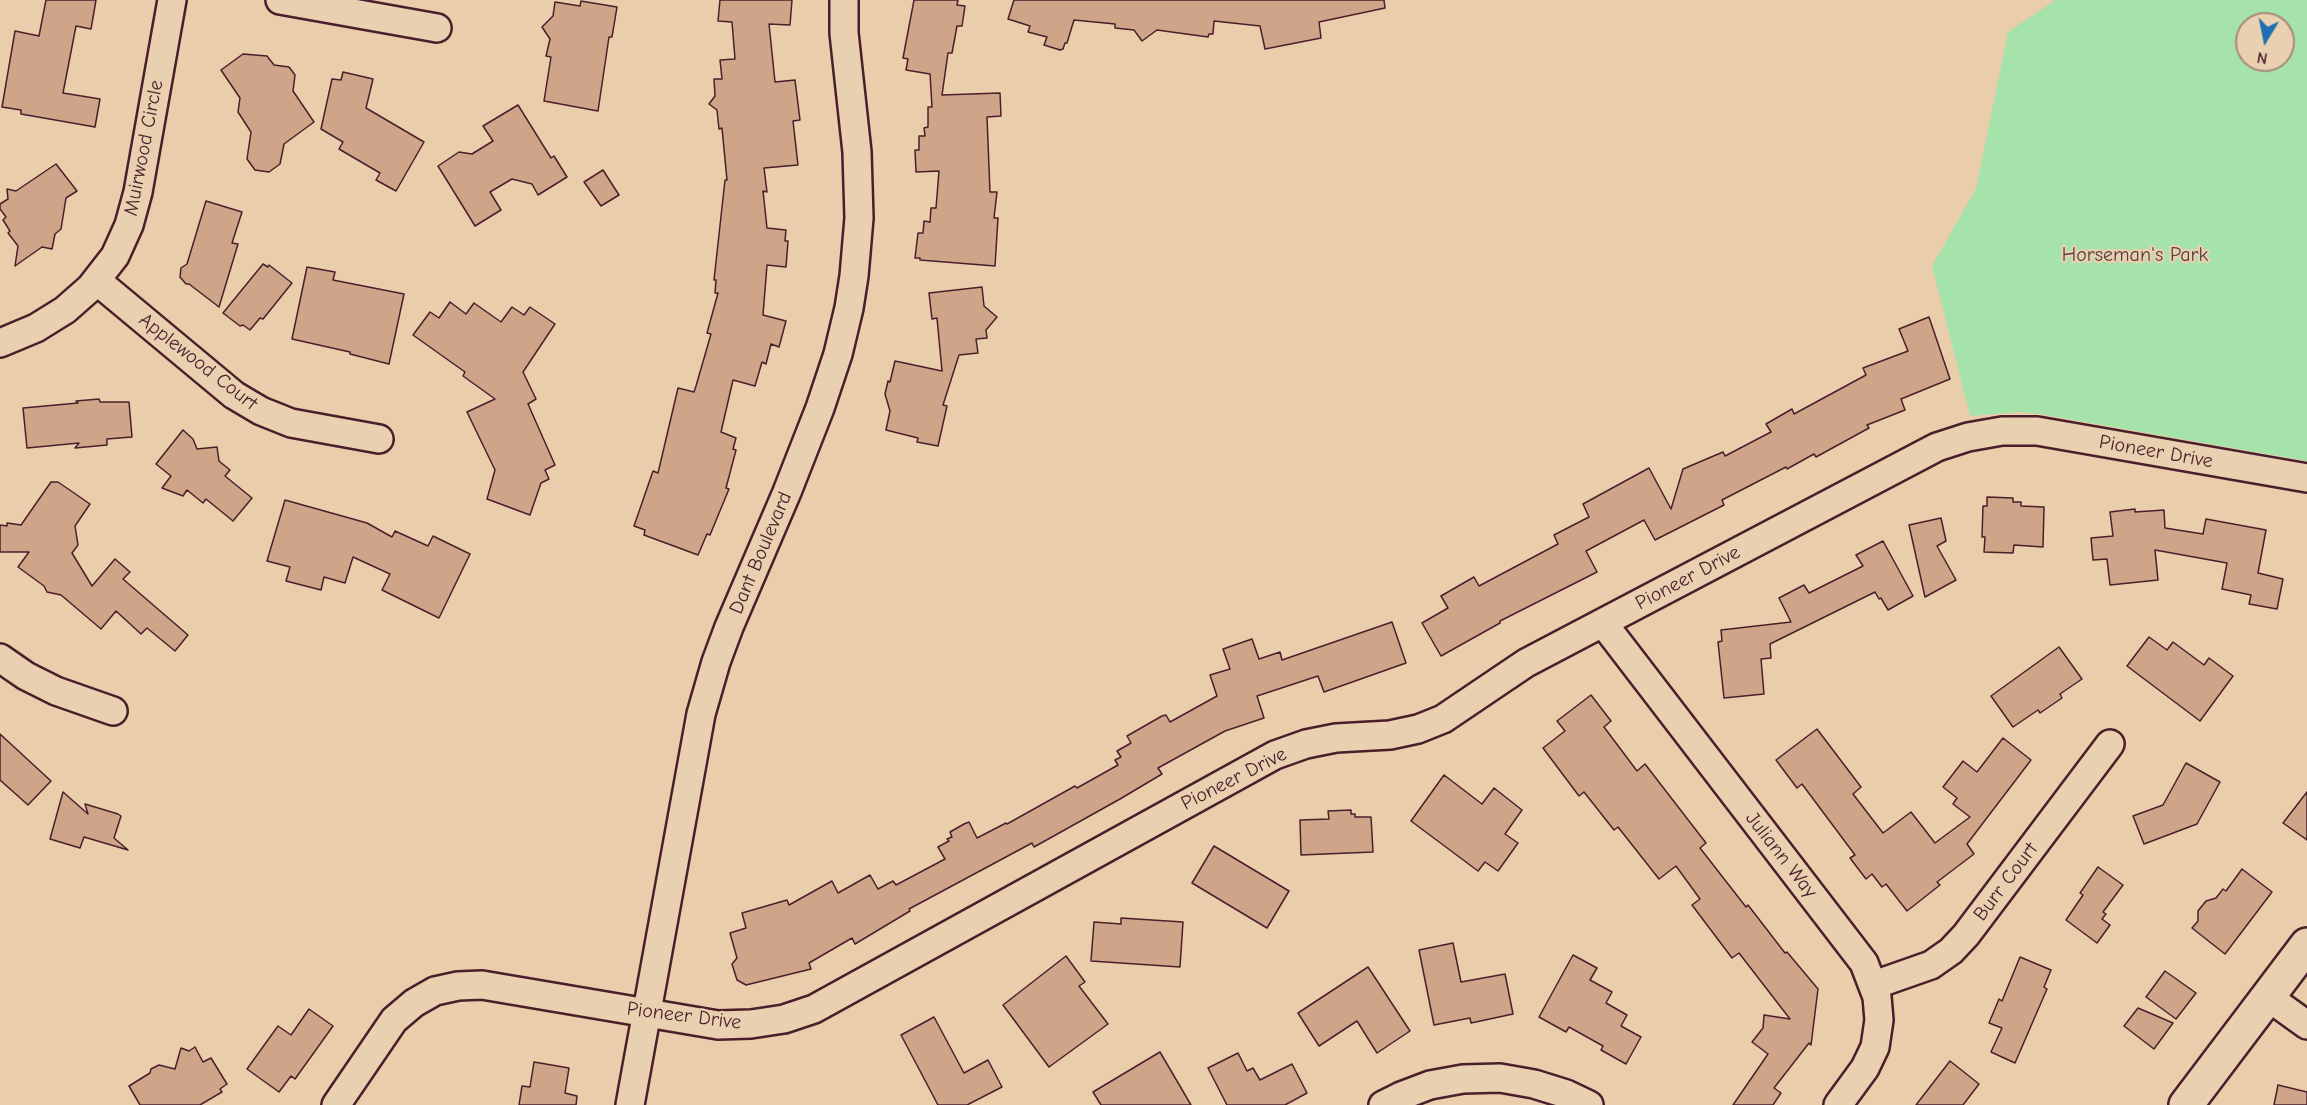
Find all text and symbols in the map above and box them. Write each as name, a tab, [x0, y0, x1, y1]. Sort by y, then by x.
north arrow	[2235, 12, 2295, 72]
text: N	[2256, 48, 2269, 68]
street label: Muirwood Circle	[119, 78, 169, 218]
park label: Horseman's Park	[2062, 243, 2208, 267]
street label: Applewood Court	[134, 308, 262, 416]
street label: Pioneer Drive	[2097, 430, 2215, 474]
street label: Dant Boulevard	[725, 488, 797, 618]
street label: Pioneer Drive	[1632, 540, 1744, 616]
street label: Pioneer Drive	[1177, 742, 1291, 816]
street label: Juliann Way	[1740, 807, 1822, 903]
street label: Burr Court	[1969, 838, 2043, 926]
street label: Pioneer Drive	[625, 997, 743, 1035]

